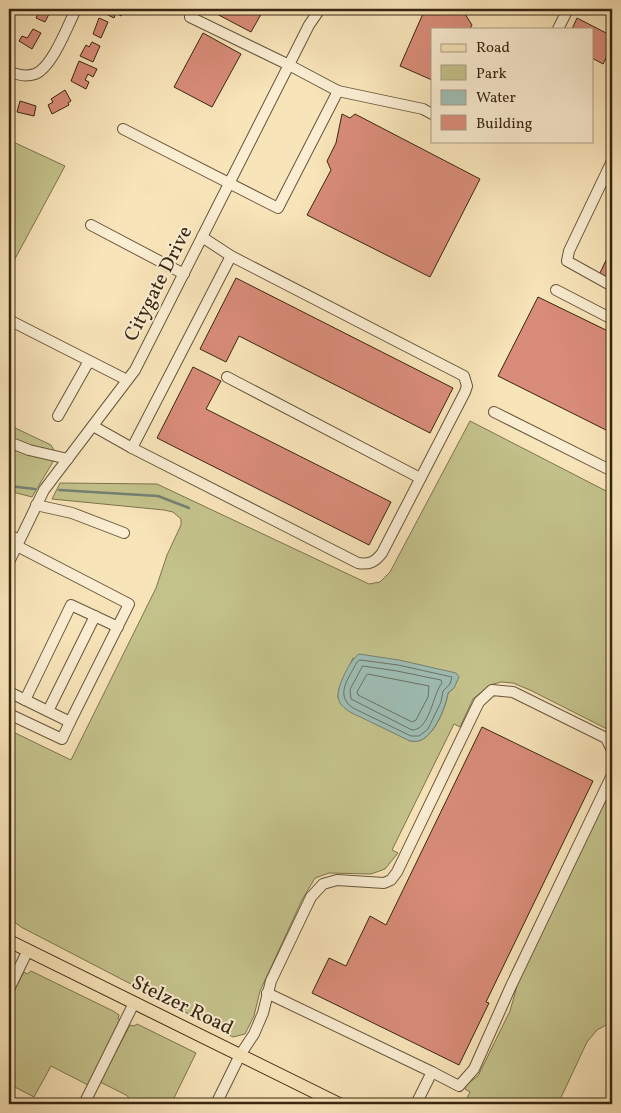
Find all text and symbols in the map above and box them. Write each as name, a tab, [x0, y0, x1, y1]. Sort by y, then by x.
legend	[431, 28, 594, 142]
text: Road	[476, 38, 510, 59]
text: Park	[476, 64, 507, 85]
text: Water	[476, 88, 516, 109]
text: Building	[476, 114, 533, 135]
street label: Citygate Drive	[118, 222, 200, 346]
street label: Stelzer Road	[126, 969, 238, 1043]

